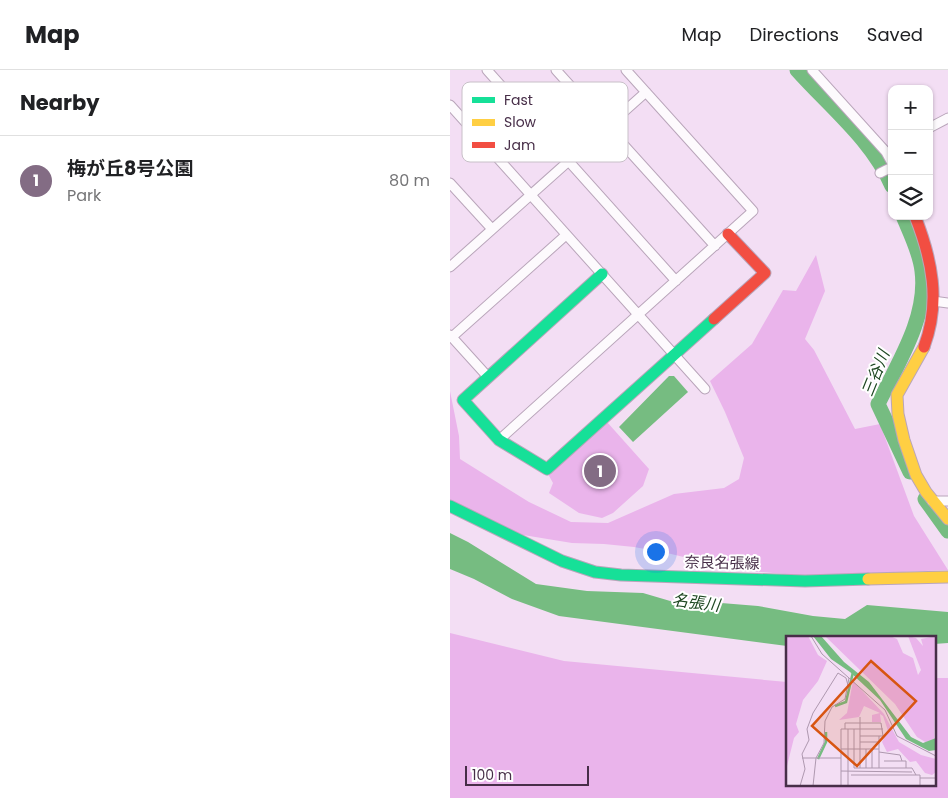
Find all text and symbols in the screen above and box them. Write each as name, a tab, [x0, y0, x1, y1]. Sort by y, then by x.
text: Map	[25, 18, 80, 51]
text: Map	[682, 22, 721, 47]
text: Directions	[749, 22, 839, 47]
text: Saved	[867, 22, 923, 47]
legend	[462, 82, 628, 162]
map controls	[888, 85, 933, 220]
button: +	[888, 85, 933, 130]
text: Nearby	[20, 88, 100, 117]
text: Fast	[504, 90, 533, 110]
text: Slow	[504, 112, 537, 132]
button: −	[888, 130, 933, 175]
text: Jam	[504, 135, 535, 155]
text: 梅が丘8号公園	[67, 155, 193, 182]
text: 1	[33, 169, 39, 192]
text: 80 m	[389, 169, 430, 192]
button: layers	[888, 175, 933, 220]
text: Park	[67, 184, 101, 207]
water label: 三谷川	[856, 345, 896, 400]
pin: 1	[584, 452, 616, 490]
your location	[643, 539, 669, 565]
street label: 奈良名張線	[684, 551, 760, 574]
water label: 名張川	[671, 588, 723, 617]
inset map	[786, 636, 936, 786]
scale bar	[465, 763, 589, 786]
text: 100 m	[472, 765, 512, 785]

